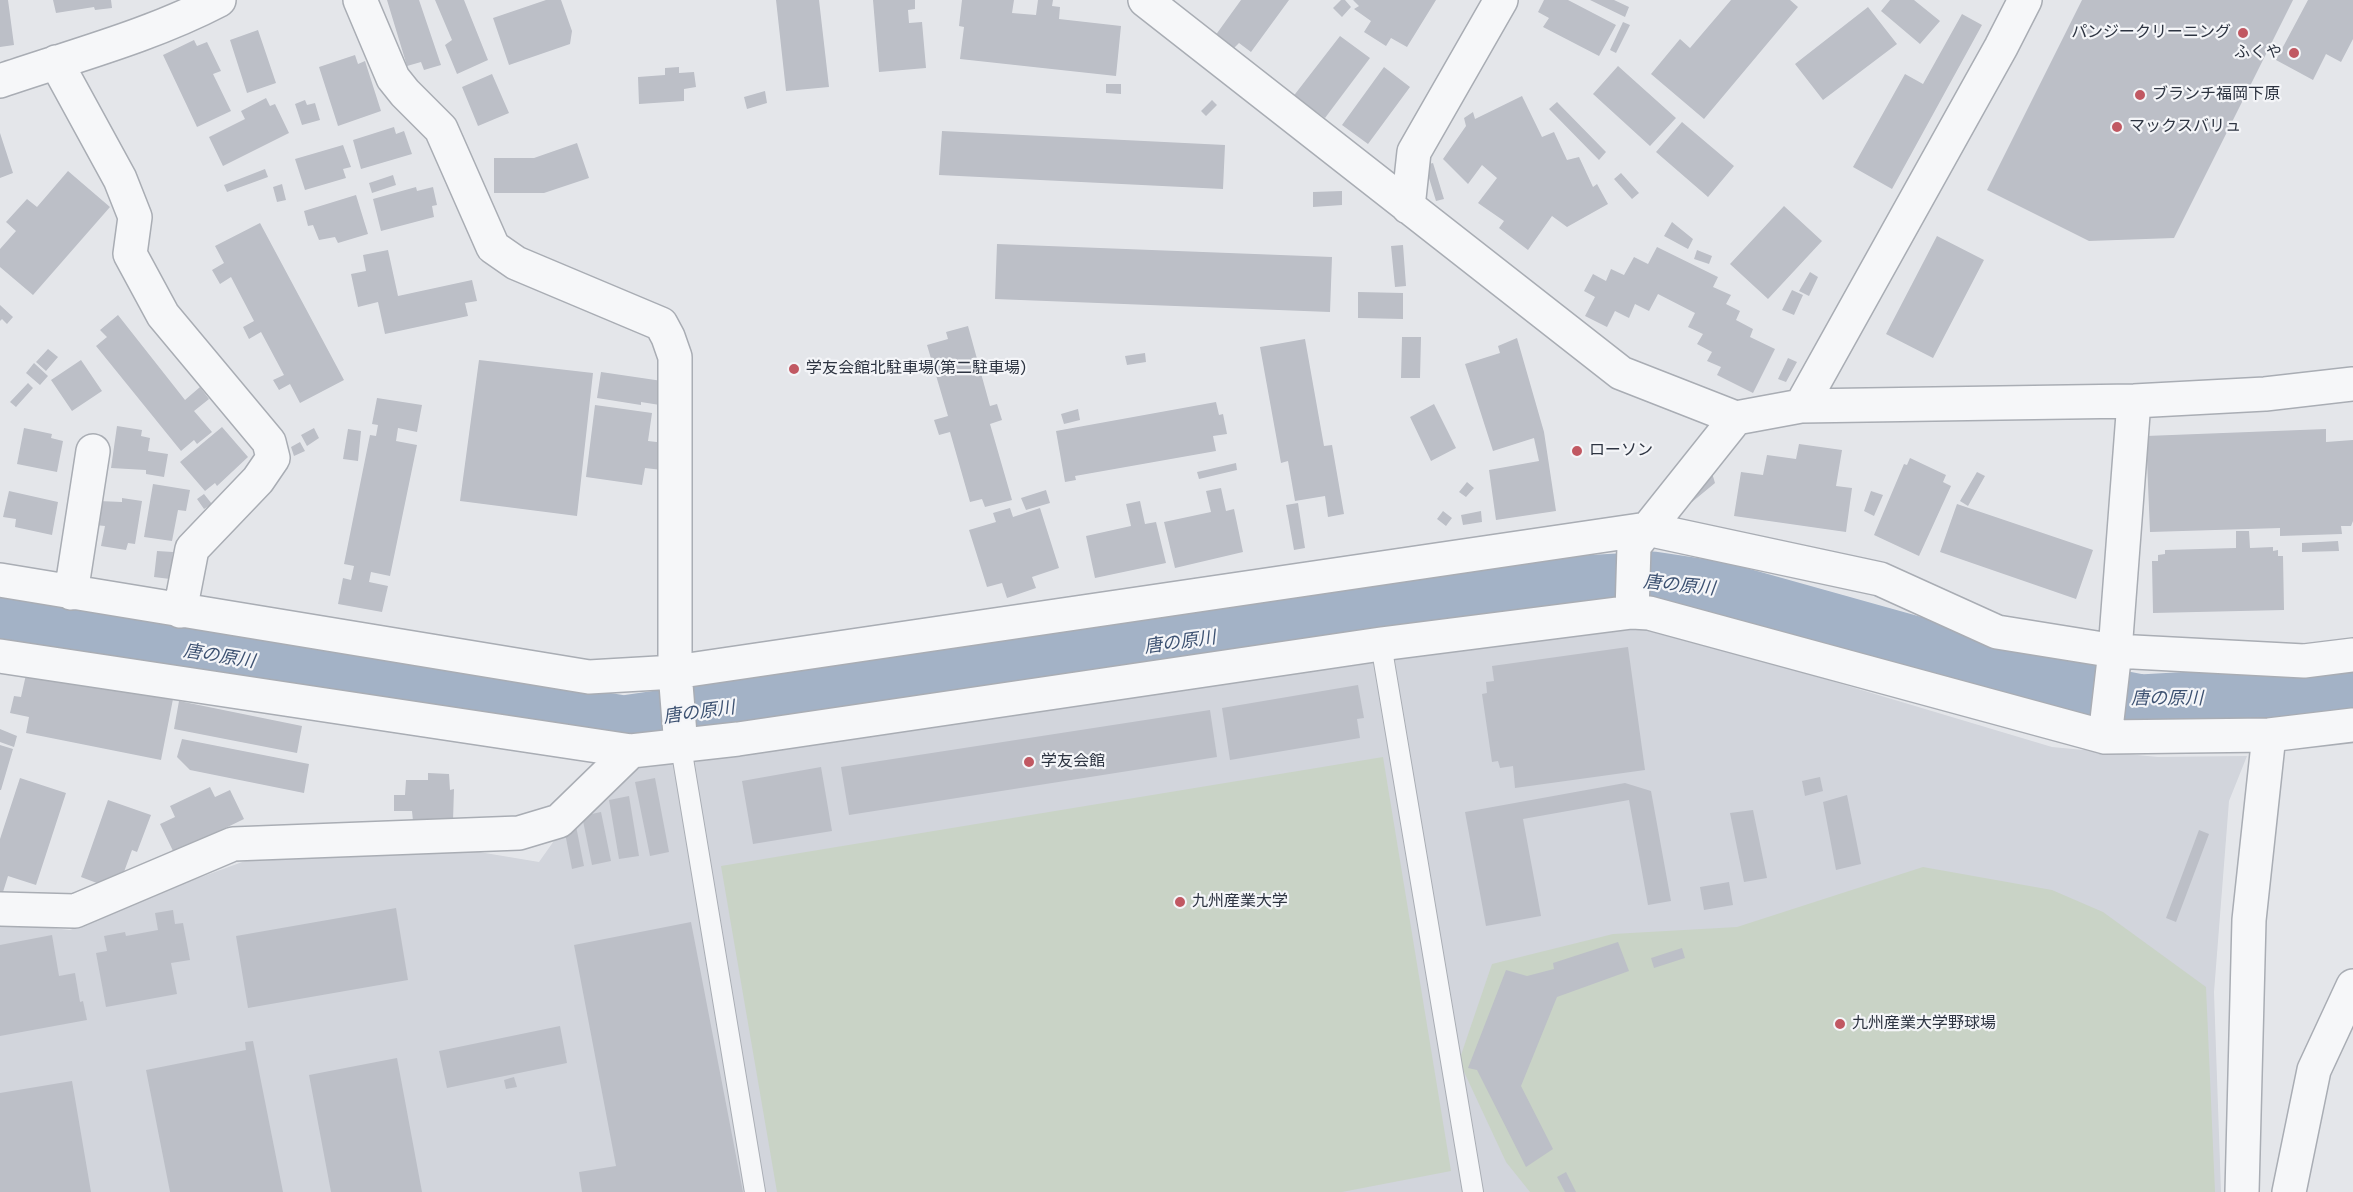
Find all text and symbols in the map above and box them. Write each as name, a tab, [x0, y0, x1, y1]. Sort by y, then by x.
place label: パンジークリーニング	[2071, 23, 2231, 43]
marker: パンジークリーニング	[2236, 26, 2250, 40]
place label: ふくや	[2234, 43, 2282, 63]
marker: ふくや	[2287, 46, 2301, 60]
place label: ブランチ福岡下原	[2152, 85, 2280, 105]
marker: ブランチ福岡下原	[2133, 88, 2147, 102]
place label: マックスバリュ	[2129, 117, 2241, 137]
marker: マックスバリュ	[2110, 120, 2124, 134]
place label: 学友会館北駐車場(第二駐車場)	[806, 359, 1026, 379]
marker: 学友会館北駐車場(第二駐車場)	[787, 362, 801, 376]
place label: ローソン	[1589, 441, 1653, 461]
marker: ローソン	[1570, 444, 1584, 458]
water label: 唐の原川	[1642, 571, 1716, 601]
water label: 唐の原川	[1143, 627, 1217, 659]
water label: 唐の原川	[182, 641, 256, 673]
water label: 唐の原川	[2131, 688, 2203, 710]
water label: 唐の原川	[662, 697, 736, 729]
place label: 学友会館	[1041, 752, 1105, 772]
marker: 学友会館	[1022, 755, 1036, 769]
place label: 九州産業大学	[1192, 892, 1288, 912]
marker: 九州産業大学	[1173, 895, 1187, 909]
place label: 九州産業大学野球場	[1852, 1014, 1996, 1034]
marker: 九州産業大学野球場	[1833, 1017, 1847, 1031]

